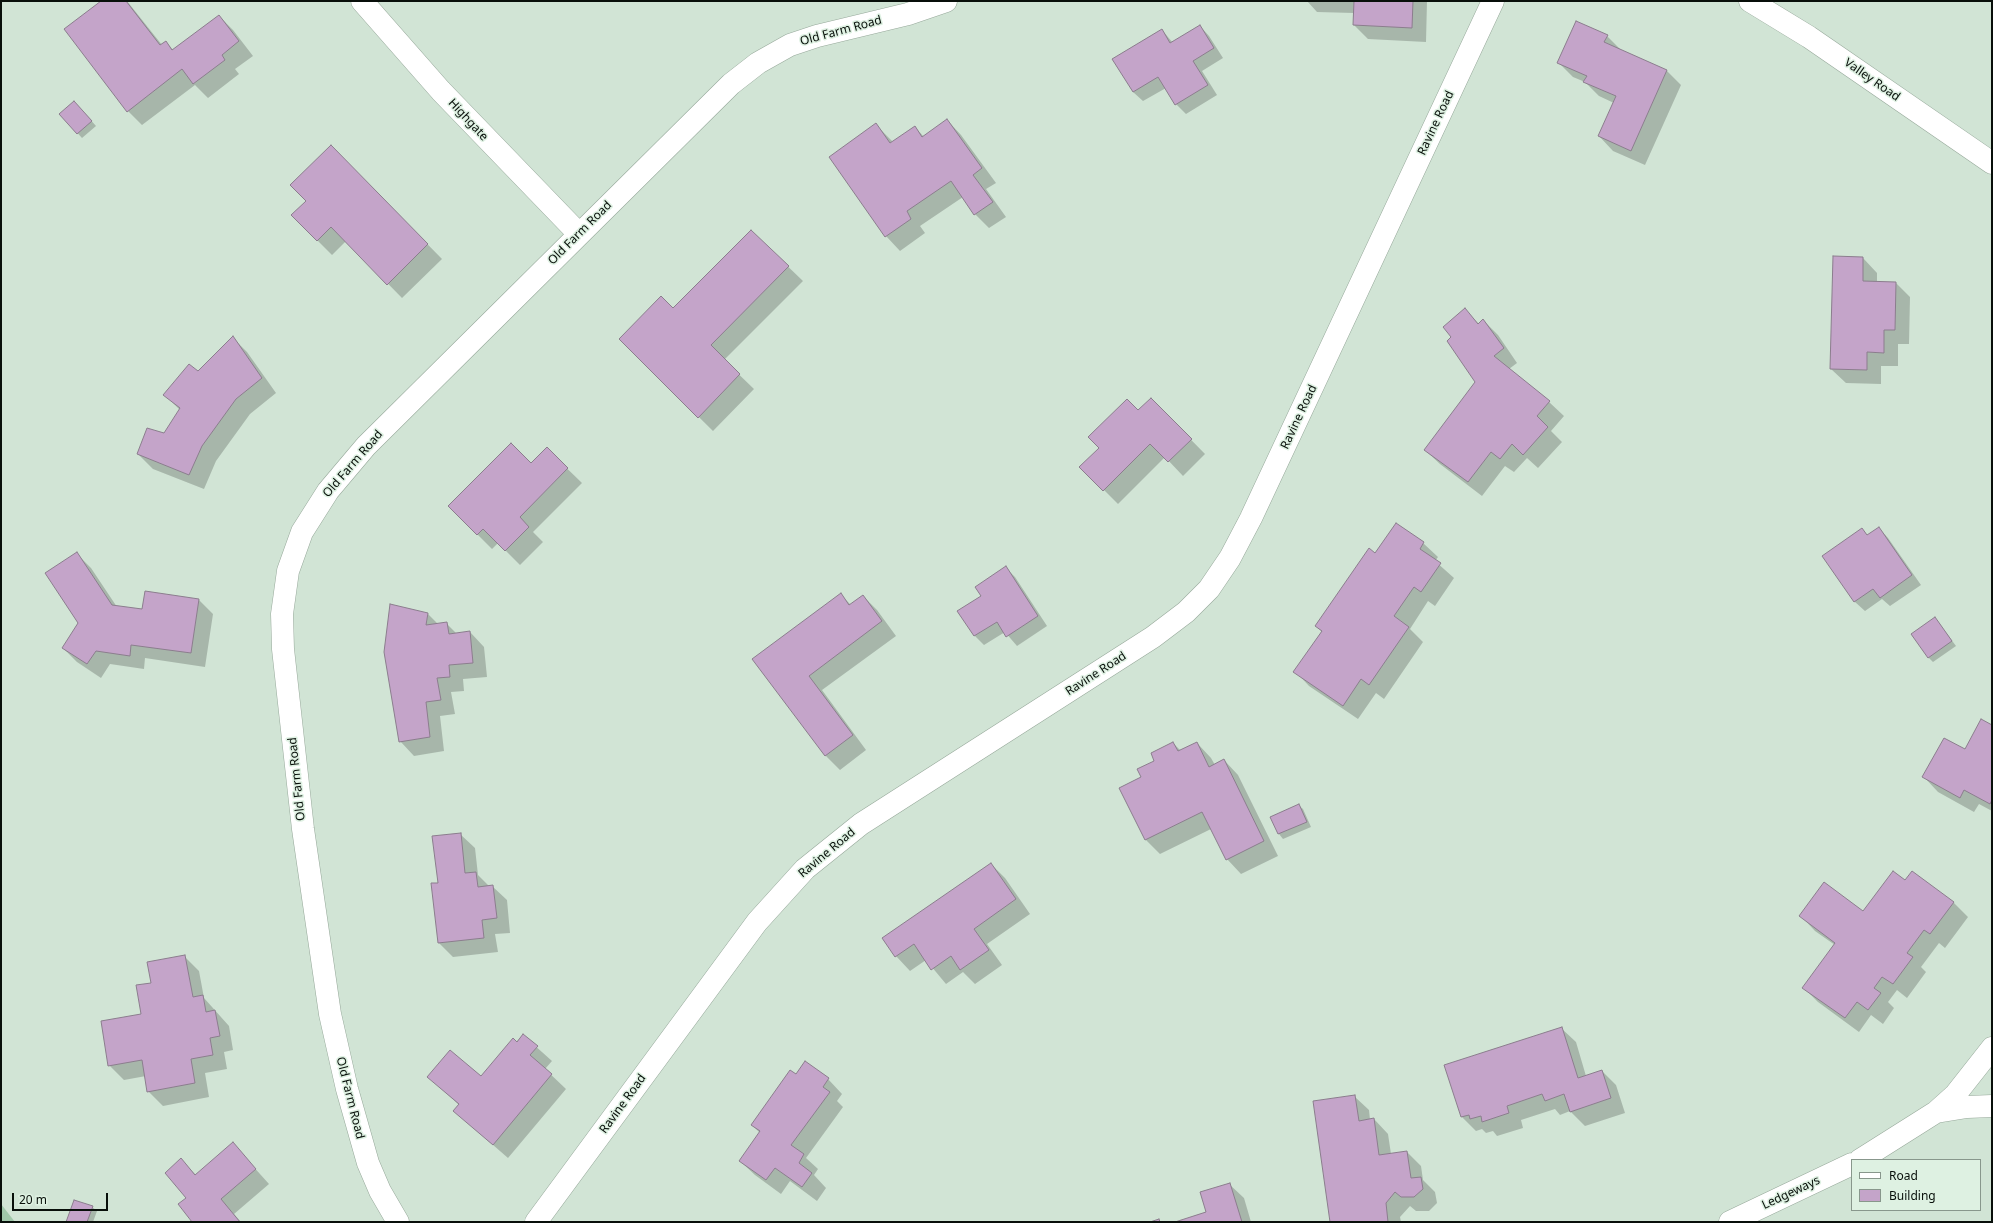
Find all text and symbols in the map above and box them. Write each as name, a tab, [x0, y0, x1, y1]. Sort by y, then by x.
street label: Old Farm Road	[799, 13, 883, 49]
street label: Valley Road	[1841, 56, 1903, 104]
street label: Ravine Road	[1415, 88, 1457, 158]
street label: Highgate	[445, 96, 491, 144]
street label: Old Farm Road	[545, 198, 615, 268]
street label: Ravine Road	[1278, 382, 1320, 452]
street label: Old Farm Road	[320, 428, 386, 500]
street label: Ravine Road	[1063, 649, 1129, 699]
street label: Old Farm Road	[285, 736, 309, 822]
street label: Ravine Road	[796, 825, 858, 881]
street label: Old Farm Road	[333, 1055, 367, 1141]
street label: Ravine Road	[597, 1072, 649, 1136]
legend	[1851, 1159, 1981, 1211]
text: Road	[1889, 1167, 1918, 1184]
street label: Ledgeways	[1760, 1173, 1822, 1213]
scale bar	[14, 1185, 110, 1211]
text: Building	[1889, 1187, 1936, 1204]
text: 20 m	[19, 1191, 47, 1208]

